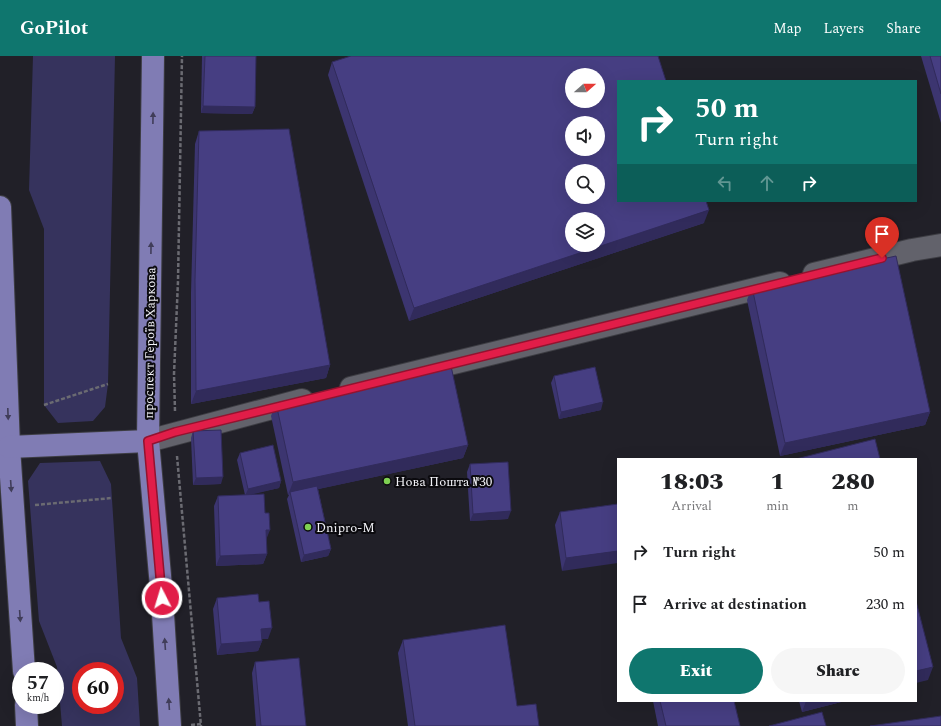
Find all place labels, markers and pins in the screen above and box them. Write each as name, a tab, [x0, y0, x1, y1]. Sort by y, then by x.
pin	[865, 217, 899, 258]
place label: Нова Пошта №30	[395, 472, 493, 492]
marker: Нова Пошта №30	[382, 476, 392, 486]
place label: Dnipro-M	[316, 518, 375, 538]
marker: Dnipro-M	[303, 522, 313, 532]

